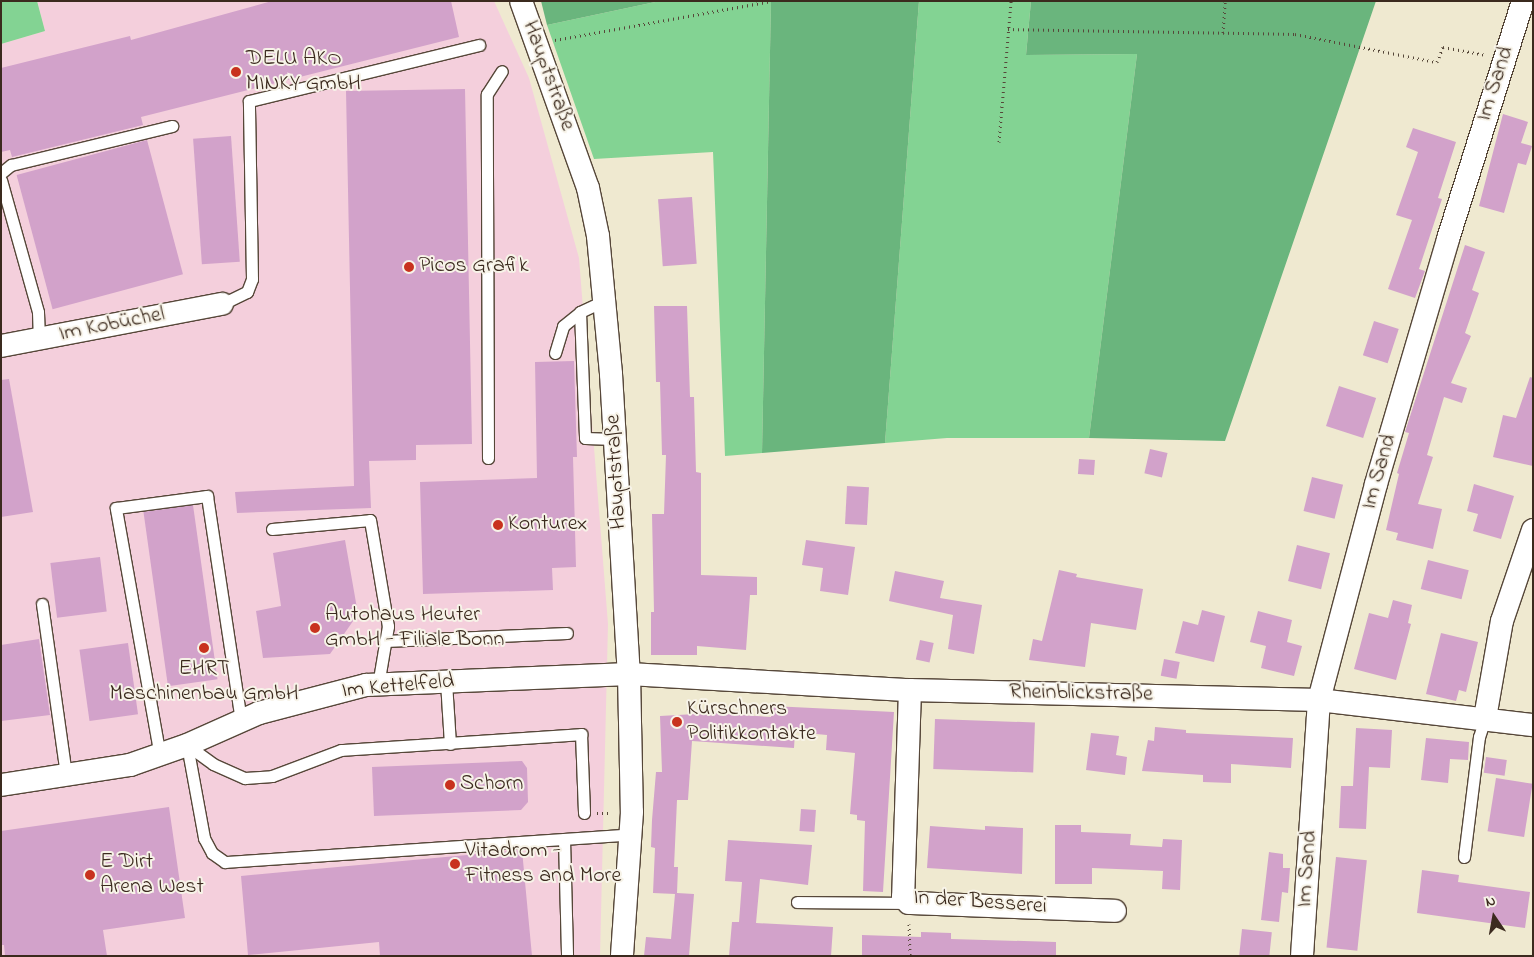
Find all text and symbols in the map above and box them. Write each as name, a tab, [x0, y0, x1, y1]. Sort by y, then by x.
street label: Hauptstraße	[516, 17, 580, 135]
street label: Im Sand	[1472, 43, 1520, 125]
place label: DELU AKO MINKY GmbH	[246, 46, 361, 98]
marker: DELU AKO MINKY GmbH	[230, 66, 242, 78]
place label: Picos Grafik	[419, 254, 529, 280]
marker: Picos Grafik	[403, 261, 415, 273]
street label: Im Kobüchel	[57, 302, 167, 348]
street label: Hauptstraße	[601, 414, 633, 530]
street label: Im Sand	[1357, 431, 1403, 513]
place label: Konturex	[508, 512, 587, 538]
marker: Konturex	[492, 519, 504, 531]
place label: Autohaus Heuter GmbH - Filiale Bonn	[325, 602, 504, 654]
marker: Autohaus Heuter GmbH - Filiale Bonn	[309, 622, 321, 634]
marker: EHRT Maschinenbau GmbH	[198, 642, 210, 654]
place label: EHRT Maschinenbau GmbH	[110, 656, 298, 708]
street label: Im Kettelfeld	[341, 669, 455, 705]
street label: Rheinblickstraße	[1009, 680, 1153, 708]
place label: Kürschners Politikkontakte	[687, 696, 816, 748]
marker: Kürschners Politikkontakte	[671, 716, 683, 728]
place label: Schorn	[460, 772, 523, 798]
marker: Schorn	[444, 779, 456, 791]
street label: Im Sand	[1292, 830, 1324, 908]
place label: Vitadrom - Fitness and More	[465, 838, 621, 889]
place label: E Dirt Arena West	[100, 849, 204, 900]
marker: Vitadrom - Fitness and More	[449, 858, 461, 870]
marker: E Dirt Arena West	[84, 869, 96, 881]
street label: In der Besserei	[912, 885, 1048, 921]
text: N	[1484, 891, 1498, 913]
north arrow	[1469, 892, 1519, 942]

